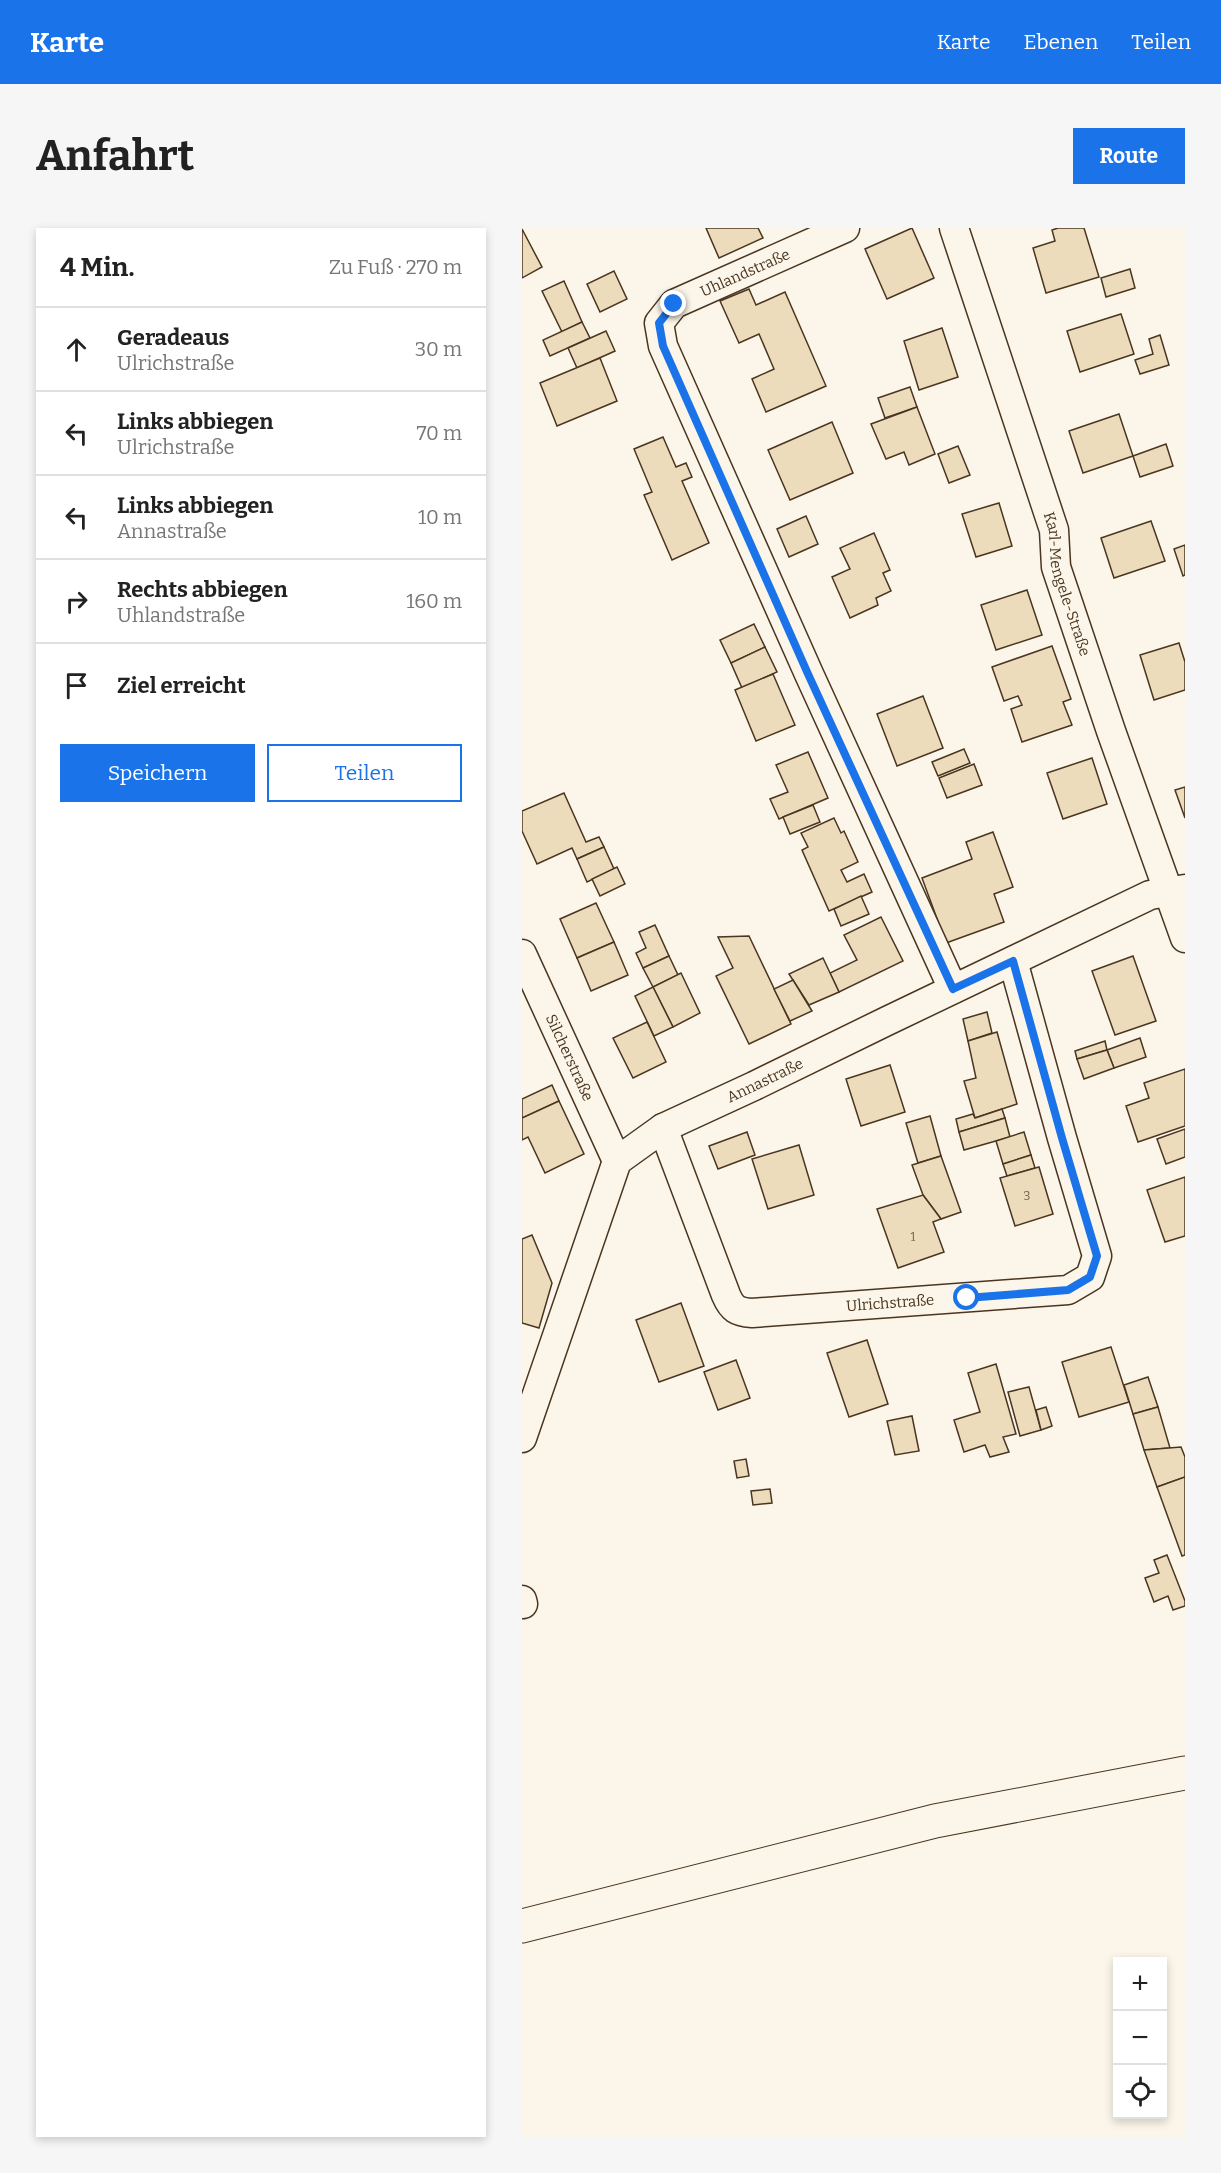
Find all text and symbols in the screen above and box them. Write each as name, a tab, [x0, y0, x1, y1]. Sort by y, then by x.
text: Karte	[30, 26, 104, 59]
text: Karte	[937, 29, 990, 55]
text: Ebenen	[1023, 29, 1098, 55]
text: Teilen	[1131, 29, 1191, 55]
button: Route	[1073, 128, 1185, 184]
text: Anfahrt	[36, 131, 194, 181]
street label: Uhlandstraße	[697, 245, 793, 301]
text: 4 Min.	[60, 252, 135, 283]
text: Zu Fuß · 270 m	[329, 255, 462, 279]
route end	[660, 290, 686, 316]
text: Geradeaus	[117, 324, 229, 351]
icon: ahead	[60, 333, 93, 366]
text: 30 m	[415, 337, 462, 361]
text: Ulrichstraße	[117, 351, 234, 375]
text: Links abbiegen	[117, 408, 274, 435]
icon: left	[60, 417, 93, 450]
text: 70 m	[416, 421, 462, 445]
text: Ulrichstraße	[117, 435, 234, 459]
text: Links abbiegen	[117, 492, 274, 519]
icon: left	[60, 501, 93, 534]
text: 10 m	[418, 505, 462, 529]
street label: Karl-Mengele-Straße	[1040, 510, 1094, 658]
text: Annastraße	[117, 519, 227, 543]
text: Rechts abbiegen	[117, 576, 288, 603]
icon: right	[60, 585, 93, 618]
text: 160 m	[406, 589, 462, 613]
text: Uhlandstraße	[117, 603, 245, 627]
icon: arrive	[60, 669, 93, 702]
text: Ziel erreicht	[117, 672, 246, 699]
button: Speichern	[60, 744, 255, 802]
button: Teilen	[267, 744, 462, 802]
street label: Silcherstraße	[542, 1011, 597, 1104]
street label: Annastraße	[724, 1054, 806, 1106]
house number: 3	[1024, 1189, 1031, 1203]
house number: 1	[911, 1230, 916, 1244]
route start	[953, 1284, 979, 1310]
street label: Ulrichstraße	[845, 1291, 935, 1315]
map controls	[1113, 1957, 1167, 2119]
button: +	[1113, 1957, 1167, 2011]
button: −	[1113, 2011, 1167, 2065]
button: locate	[1113, 2065, 1167, 2119]

